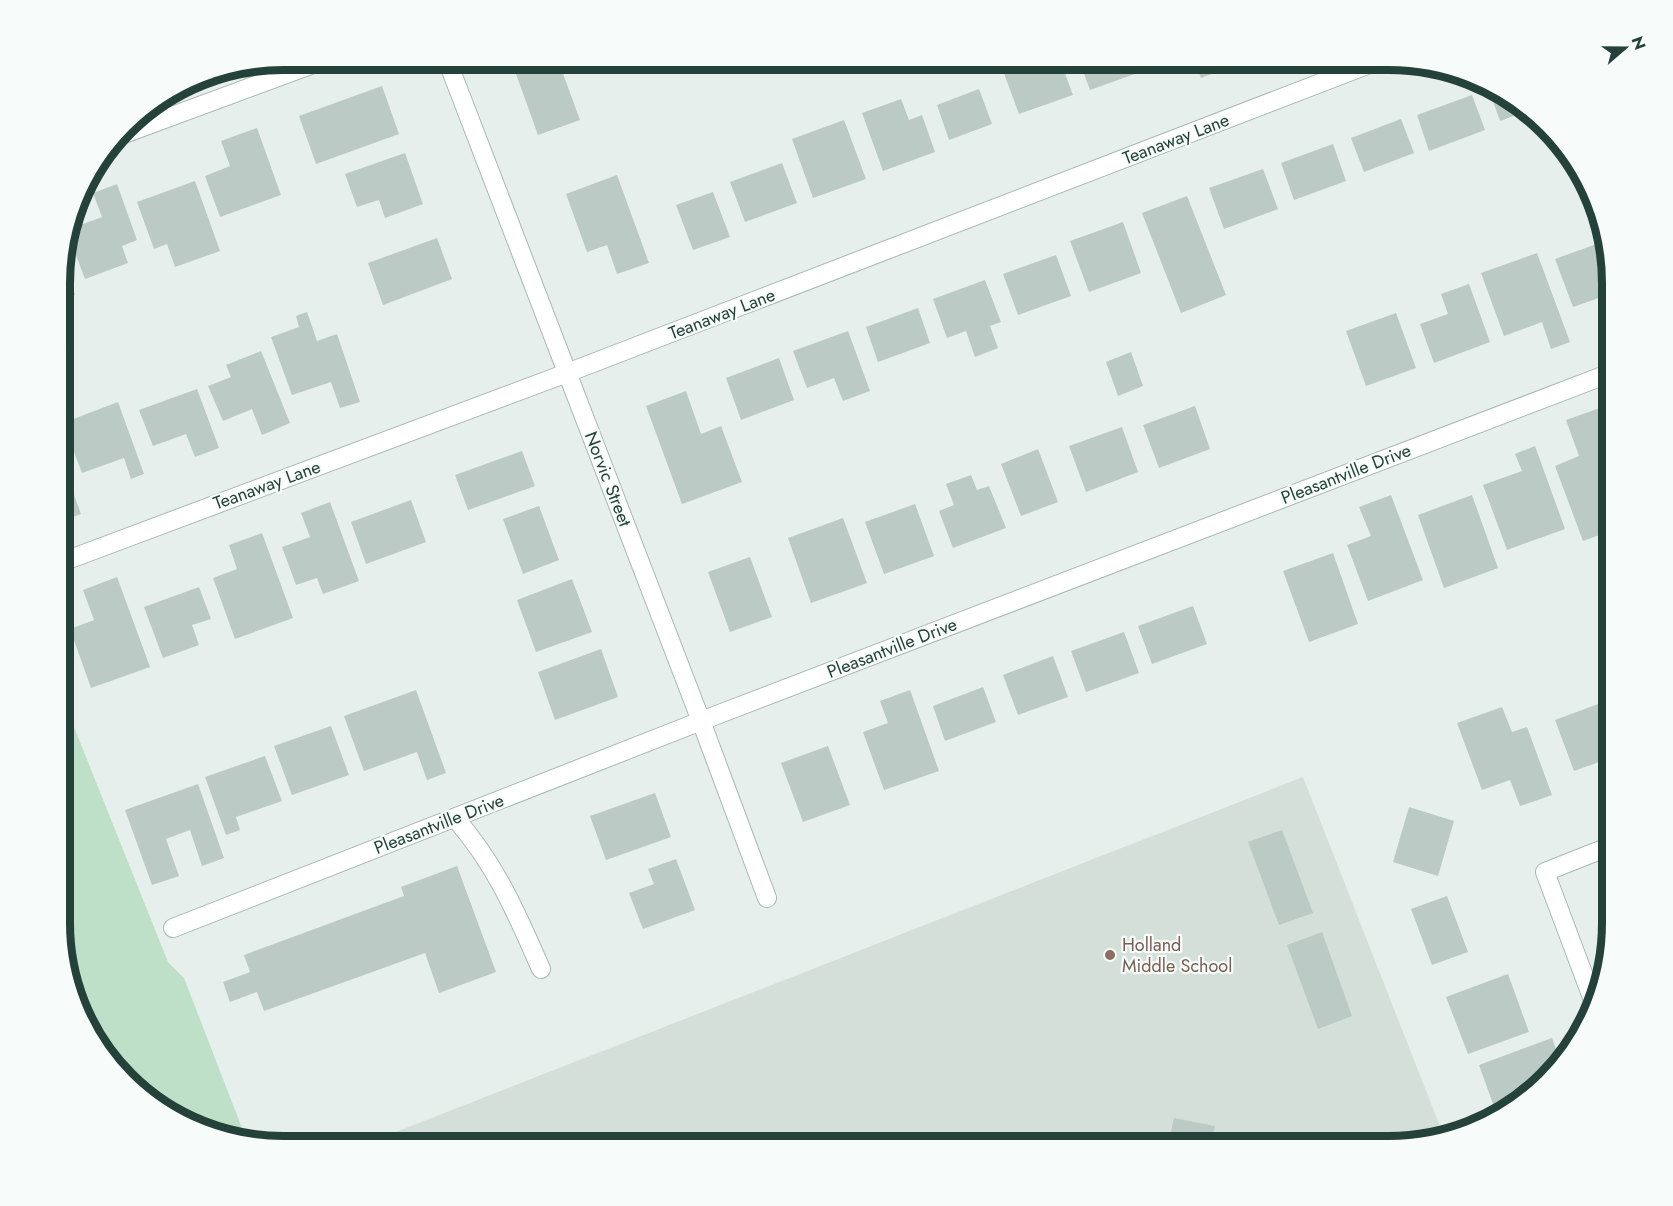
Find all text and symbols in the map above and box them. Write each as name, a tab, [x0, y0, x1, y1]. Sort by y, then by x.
north arrow	[1595, 18, 1655, 78]
text: N	[1626, 33, 1652, 53]
street label: Teanaway Lane	[1119, 107, 1233, 171]
street label: Teanaway Lane	[665, 282, 779, 346]
street label: Norvic Street	[578, 428, 638, 531]
street label: Pleasantville Drive	[1277, 437, 1415, 511]
street label: Teanaway Lane	[210, 454, 324, 516]
street label: Pleasantville Drive	[823, 611, 961, 685]
street label: Pleasantville Drive	[370, 787, 508, 861]
place label: Holland Middle School	[1122, 932, 1232, 979]
marker: Holland Middle School	[1103, 948, 1117, 962]

